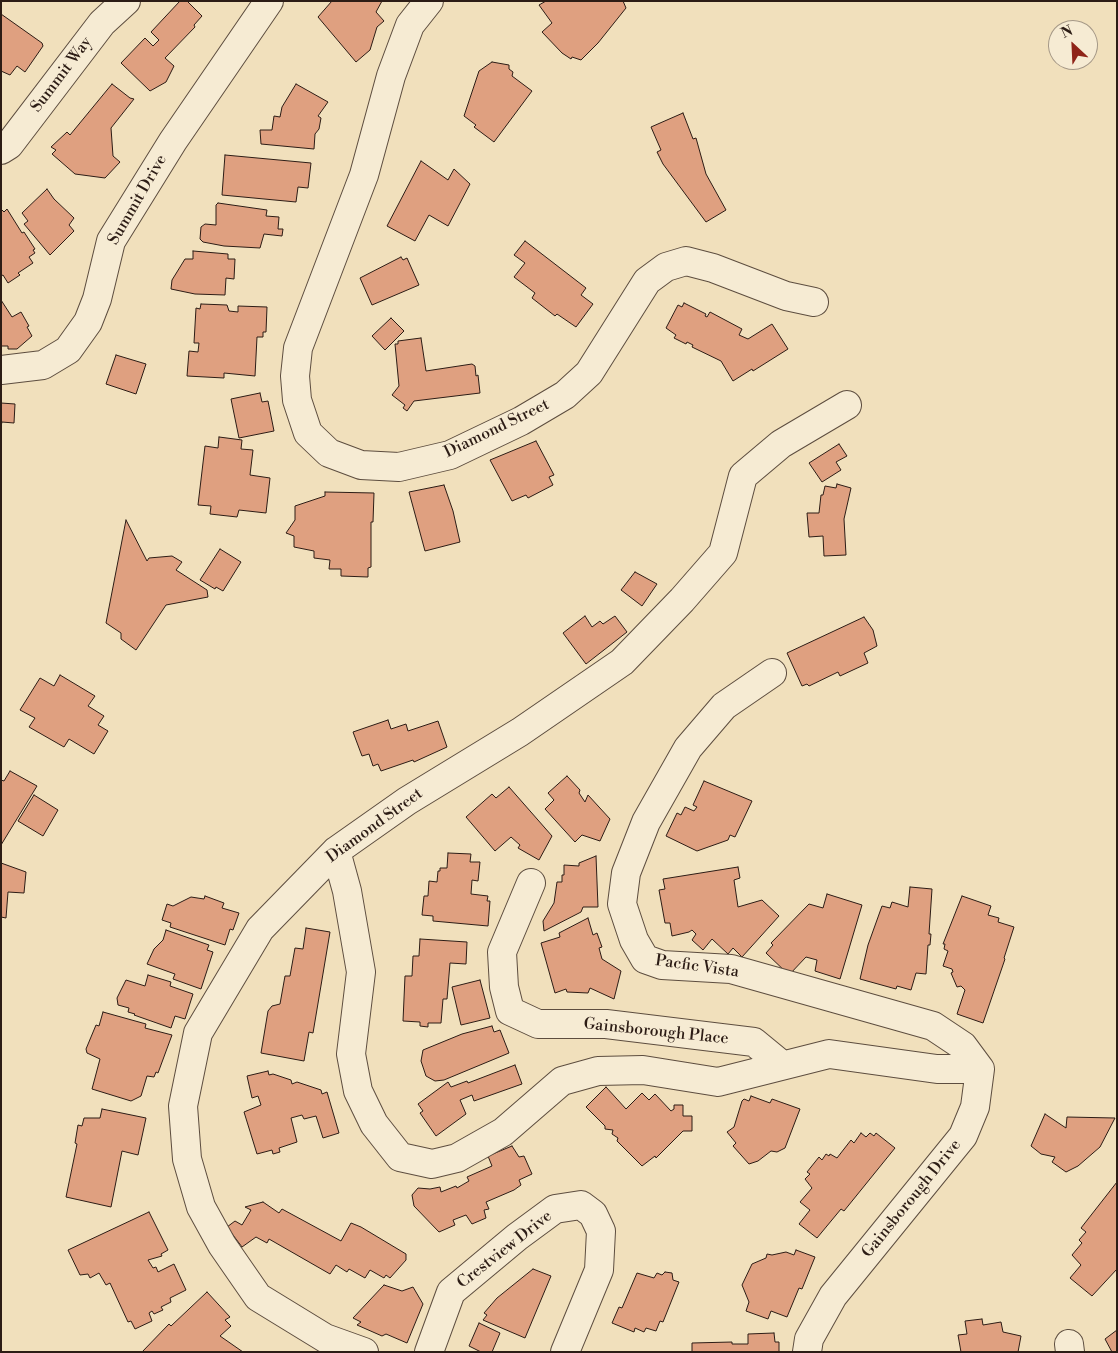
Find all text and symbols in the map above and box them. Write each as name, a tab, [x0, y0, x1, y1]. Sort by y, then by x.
north arrow	[1048, 20, 1098, 70]
text: N	[1058, 22, 1076, 43]
street label: Summit Way	[27, 33, 97, 117]
street label: Summit Drive	[104, 151, 172, 249]
street label: Diamond Street	[441, 395, 553, 463]
street label: Diamond Street	[323, 785, 427, 867]
street label: Pacfic Vista	[654, 952, 740, 982]
street label: Gainsborough Place	[583, 1015, 729, 1049]
street label: Gainsborough Drive	[858, 1136, 966, 1262]
street label: Crestview Drive	[454, 1207, 556, 1293]

